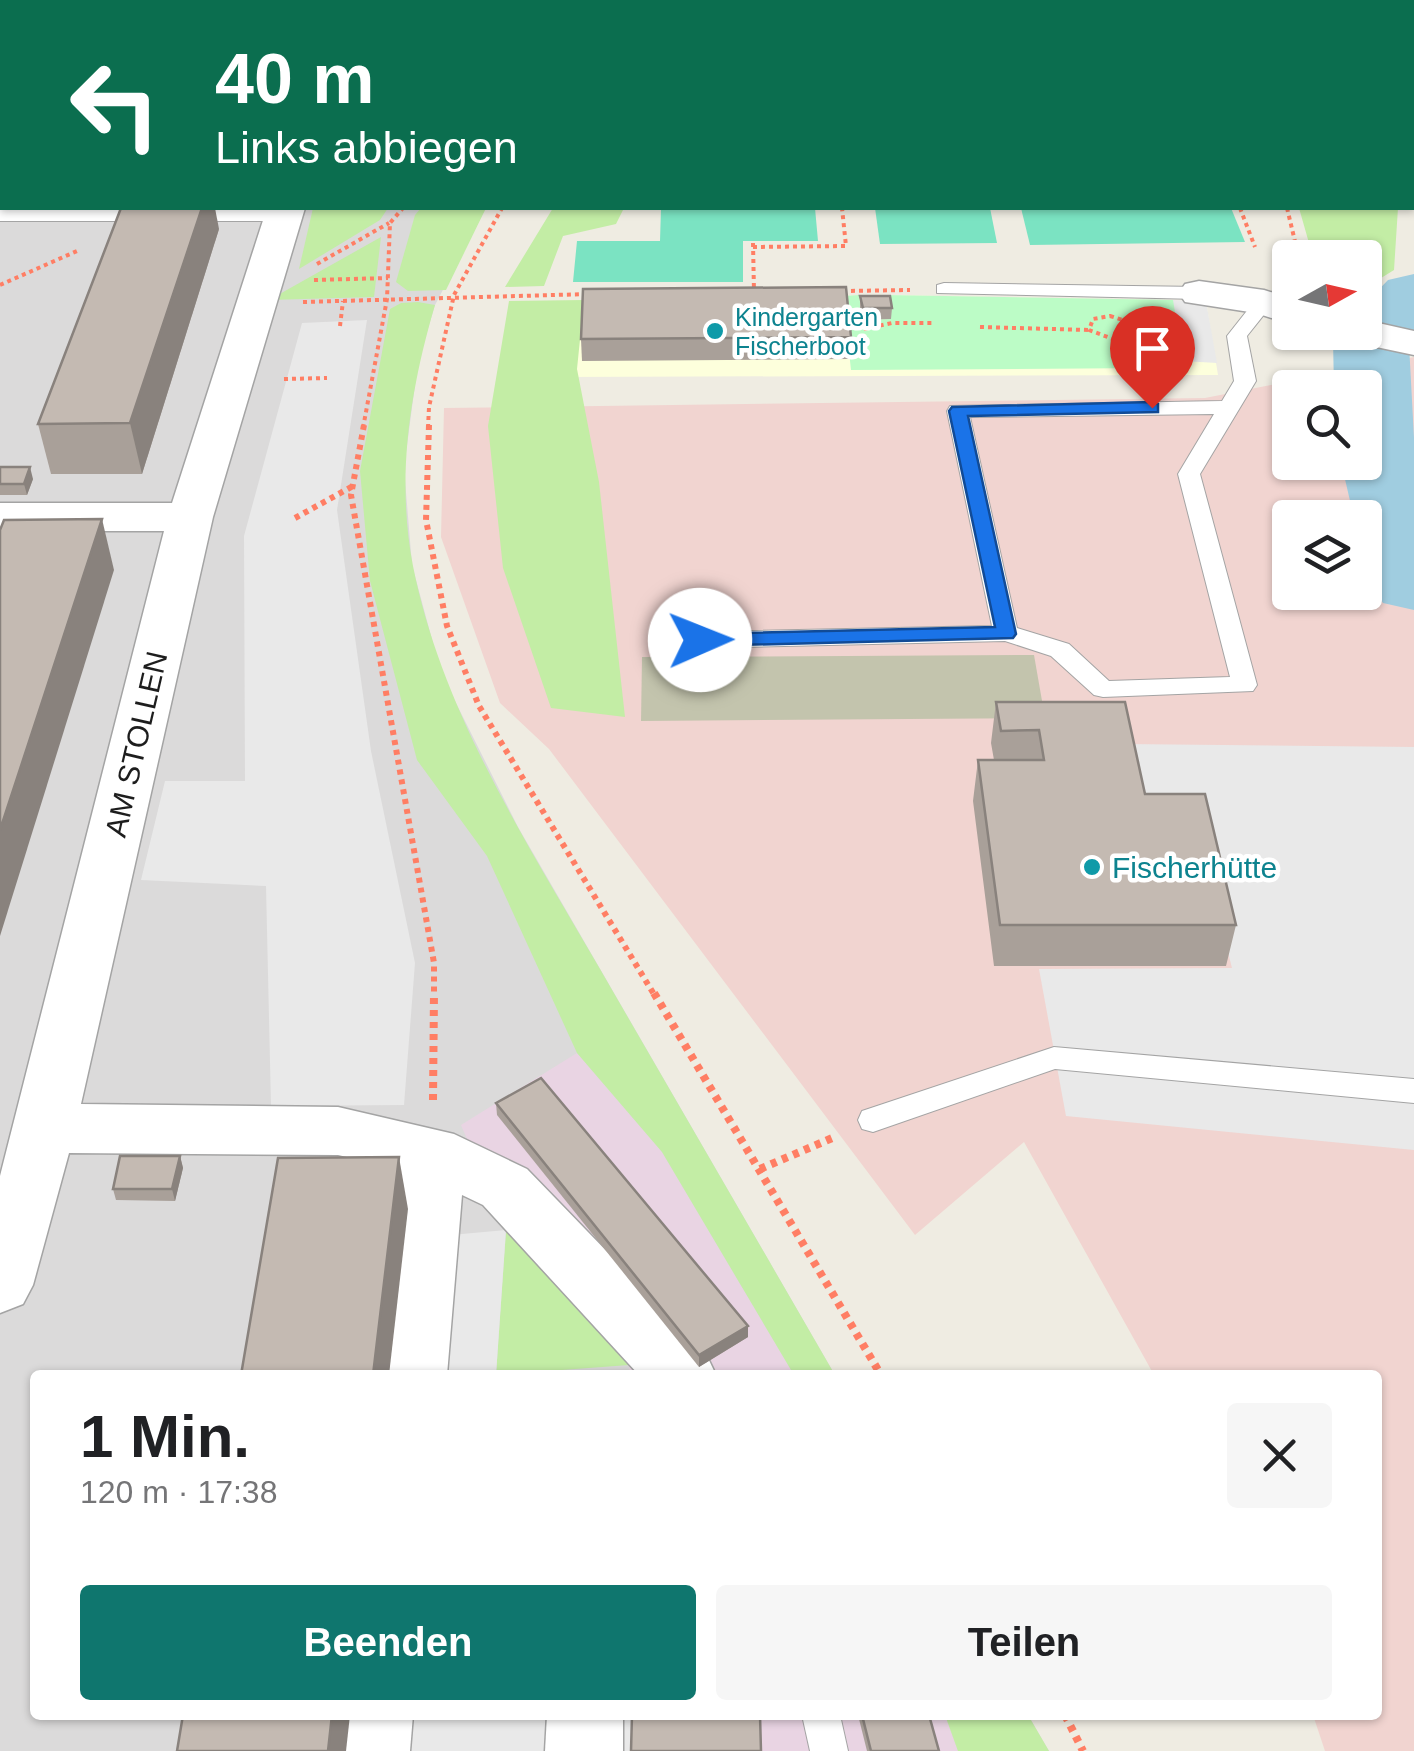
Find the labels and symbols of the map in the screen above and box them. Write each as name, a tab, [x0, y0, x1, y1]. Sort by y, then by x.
north arrow	[1272, 240, 1382, 350]
place label: Kindergarten Fischerboot	[735, 303, 878, 360]
pin	[1110, 306, 1195, 409]
marker: Kindergarten Fischerboot	[704, 320, 726, 342]
position arrow	[648, 588, 752, 692]
street label: AM STOLLEN	[99, 648, 173, 840]
place label: Fischerhütte	[1112, 851, 1277, 884]
marker: Fischerhütte	[1081, 856, 1103, 878]

